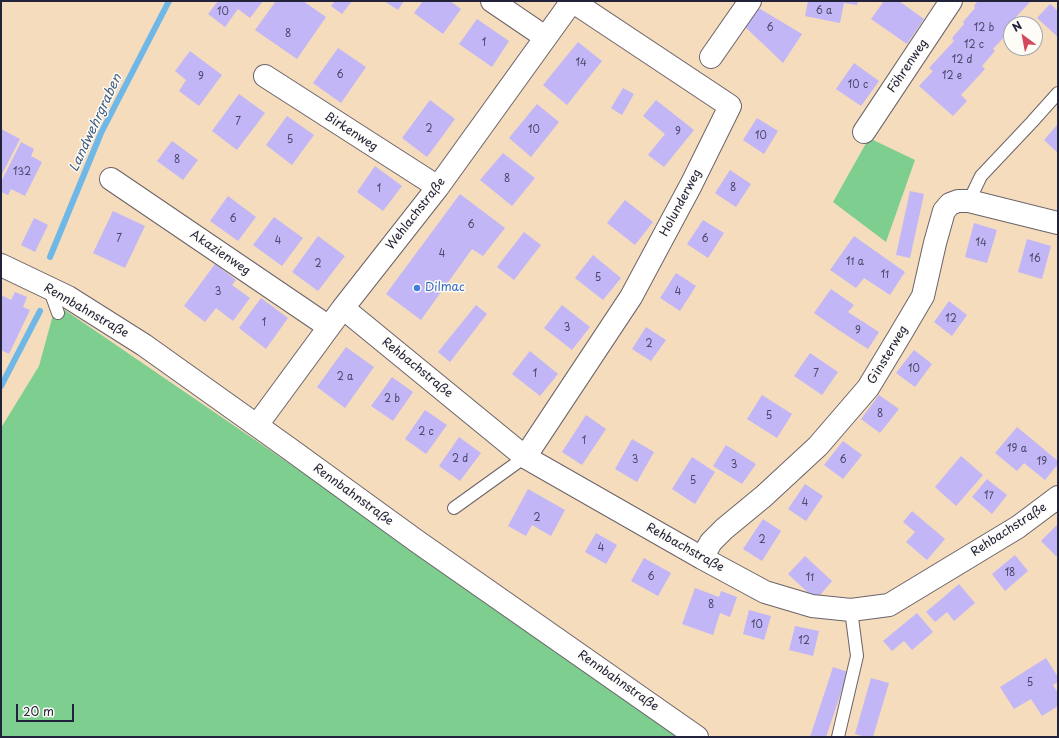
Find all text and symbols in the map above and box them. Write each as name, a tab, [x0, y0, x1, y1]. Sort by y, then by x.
house number: 6 a	[816, 5, 832, 17]
house number: 10	[217, 6, 229, 18]
north arrow	[1003, 16, 1043, 56]
text: N	[1009, 17, 1025, 36]
house number: 6	[766, 22, 774, 34]
house number: 12 b	[974, 22, 994, 34]
house number: 8	[285, 28, 291, 40]
street label: Föhrenweg	[885, 36, 931, 96]
house number: 1	[482, 37, 486, 49]
house number: 12 c	[964, 39, 984, 51]
house number: 12 d	[952, 54, 972, 66]
house number: 14	[575, 57, 587, 69]
house number: 6	[336, 69, 344, 81]
house number: 12 e	[942, 70, 962, 82]
house number: 9	[198, 71, 204, 83]
water label: Landwehrgraben	[67, 72, 125, 174]
house number: 10 c	[848, 79, 868, 91]
street label: Birkenweg	[322, 110, 380, 154]
house number: 7	[235, 116, 241, 128]
house number: 2	[425, 123, 433, 135]
house number: 10	[528, 124, 540, 136]
house number: 9	[675, 126, 681, 138]
house number: 10	[755, 130, 767, 142]
house number: 5	[287, 134, 293, 146]
house number: 8	[174, 154, 180, 166]
house number: 132	[13, 166, 31, 178]
street label: Holunderweg	[657, 167, 705, 239]
house number: 8	[504, 173, 510, 185]
street label: Wehlachstraße	[383, 175, 449, 253]
house number: 8	[730, 182, 736, 194]
house number: 1	[377, 183, 381, 195]
house number: 6	[229, 213, 237, 225]
house number: 6	[467, 219, 475, 231]
street label: Akazienweg	[187, 228, 253, 278]
house number: 7	[116, 233, 122, 245]
house number: 6	[701, 233, 709, 245]
house number: 4	[275, 235, 281, 247]
house number: 14	[975, 237, 987, 249]
house number: 4	[439, 248, 445, 260]
house number: 16	[1029, 253, 1041, 265]
house number: 11 a	[846, 256, 864, 268]
house number: 2	[314, 258, 322, 270]
house number: 11	[881, 269, 889, 281]
house number: 5	[595, 272, 601, 284]
street label: Rennbahnstraße	[41, 281, 131, 341]
place label: Dilmac	[425, 281, 465, 295]
marker: Dilmac	[412, 283, 422, 293]
house number: 3	[215, 286, 221, 298]
house number: 4	[675, 286, 681, 298]
house number: 12	[945, 313, 957, 325]
house number: 1	[262, 317, 266, 329]
house number: 3	[564, 322, 570, 334]
street label: Ginsterweg	[865, 323, 911, 387]
house number: 9	[855, 325, 861, 337]
street label: Rehbachstraße	[379, 335, 455, 401]
house number: 2	[645, 338, 653, 350]
house number: 10	[908, 363, 920, 375]
house number: 1	[533, 368, 537, 380]
house number: 7	[813, 368, 819, 380]
house number: 2 a	[337, 371, 353, 383]
house number: 2 b	[384, 393, 400, 405]
house number: 8	[877, 408, 883, 420]
house number: 5	[766, 410, 772, 422]
house number: 2 c	[418, 426, 434, 438]
house number: 1	[582, 435, 586, 447]
house number: 19 a	[1007, 443, 1027, 455]
house number: 2 d	[452, 453, 468, 465]
house number: 3	[632, 454, 638, 466]
house number: 6	[839, 454, 847, 466]
house number: 19	[1037, 456, 1047, 468]
house number: 3	[731, 459, 737, 471]
street label: Rennbahnstraße	[310, 461, 396, 529]
house number: 5	[690, 475, 696, 487]
house number: 17	[984, 490, 994, 502]
house number: 4	[802, 497, 808, 509]
street label: Rehbachstraße	[969, 500, 1049, 560]
house number: 2	[533, 512, 541, 524]
street label: Rehbachstraße	[644, 521, 726, 575]
house number: 2	[758, 534, 766, 546]
house number: 4	[598, 542, 604, 554]
house number: 18	[1005, 567, 1015, 579]
house number: 6	[647, 571, 655, 583]
house number: 11	[806, 572, 814, 584]
house number: 8	[708, 599, 714, 611]
house number: 10	[751, 619, 763, 631]
house number: 12	[798, 635, 810, 647]
street label: Rennbahnstraße	[575, 648, 661, 714]
house number: 5	[1027, 677, 1033, 689]
scale bar	[18, 696, 76, 722]
text: 20 m	[23, 702, 54, 720]

